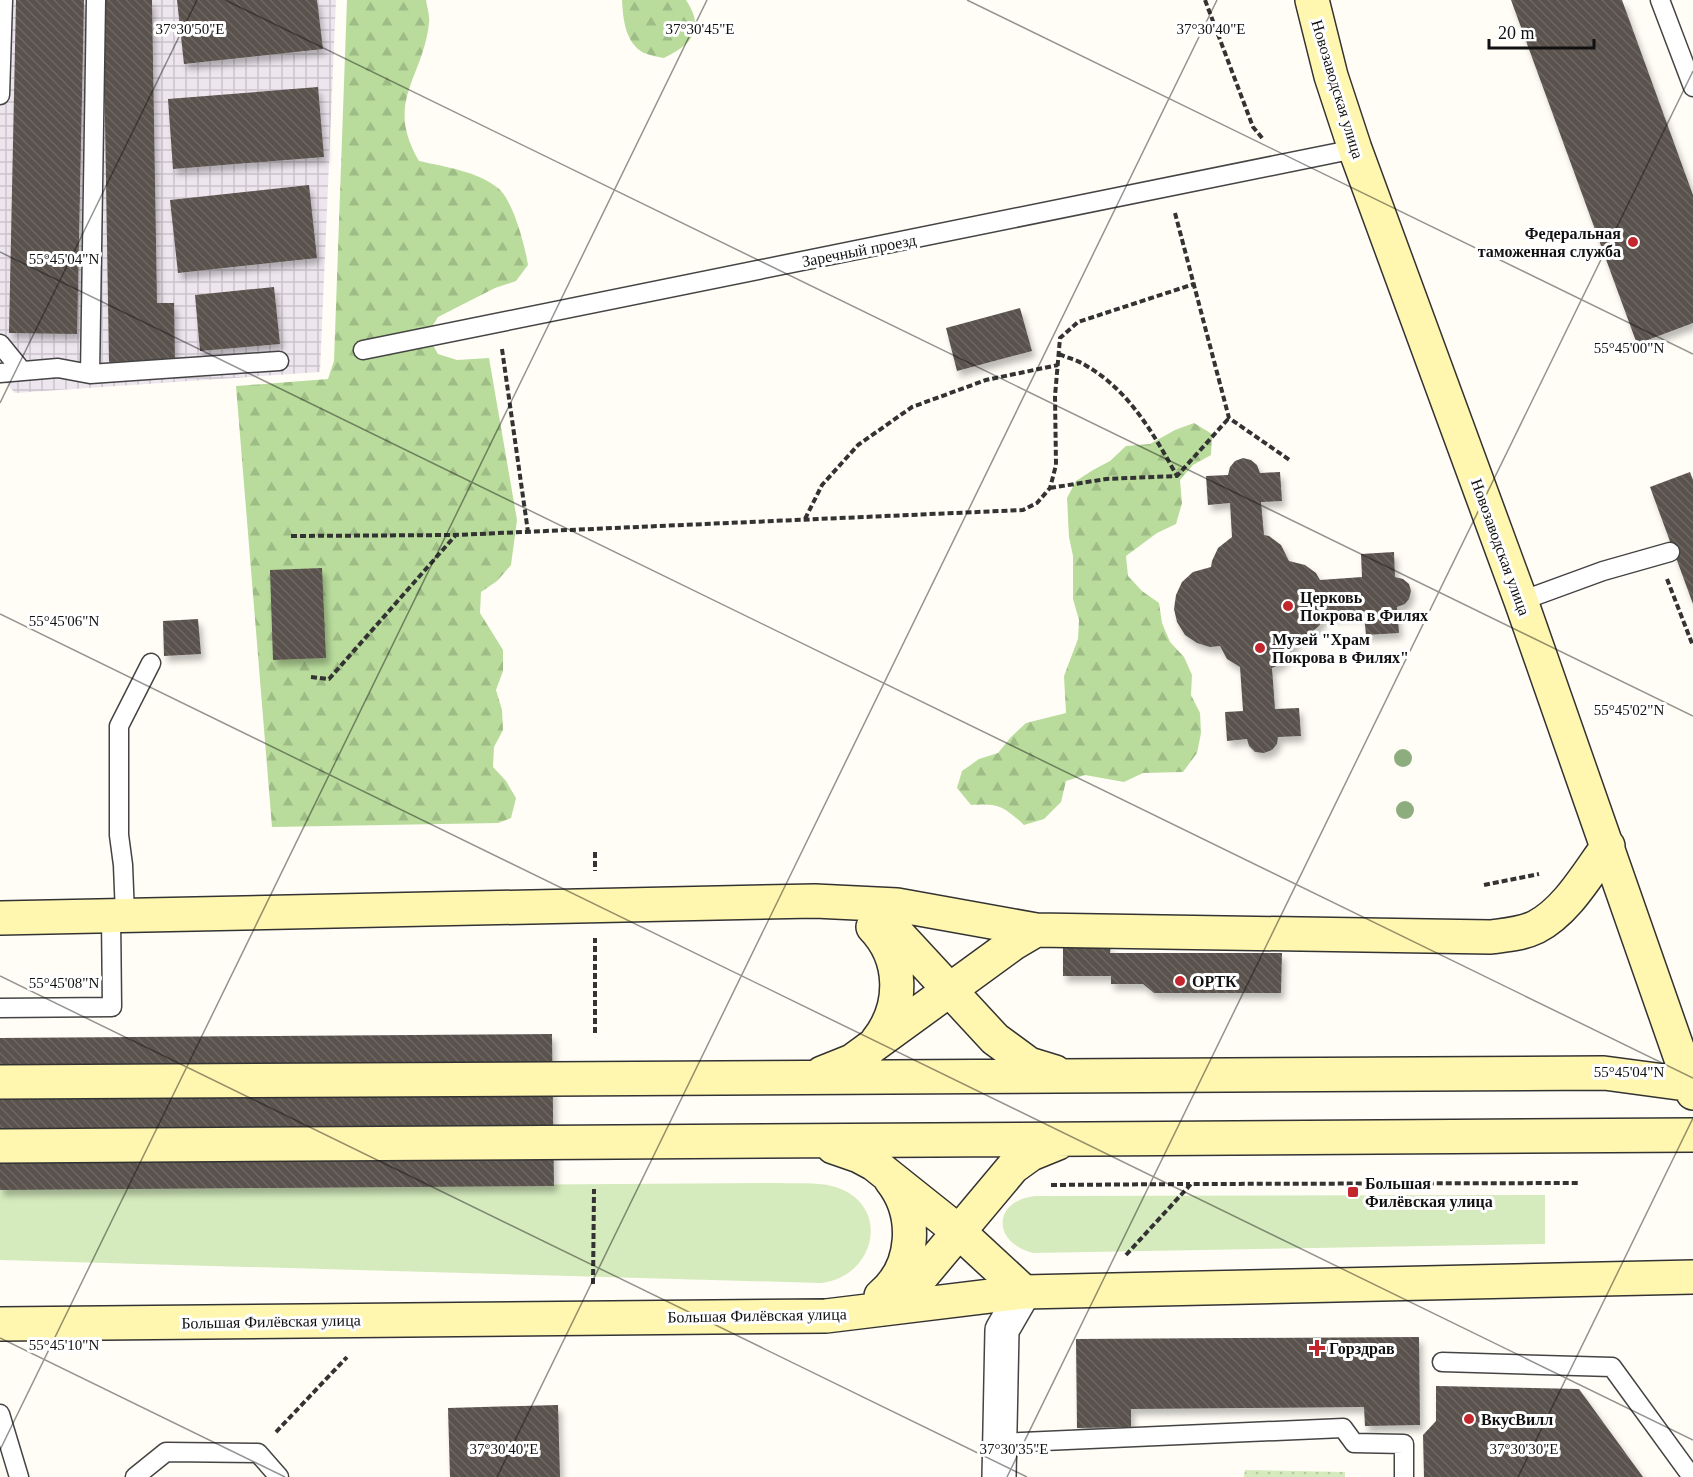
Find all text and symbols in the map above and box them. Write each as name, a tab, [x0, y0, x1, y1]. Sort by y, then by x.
scale bar	[1489, 12, 1594, 50]
street label: Новозаводская улица	[1307, 18, 1367, 161]
text: 37°30'50"E	[156, 21, 225, 37]
text: 37°30'45"E	[666, 21, 735, 37]
text: 37°30'40"E	[1177, 21, 1246, 37]
text: 20 m	[1498, 23, 1535, 43]
place label: Федеральная таможенная служба	[1478, 225, 1621, 261]
street label: Заречный проезд	[801, 231, 918, 271]
marker: Федеральная таможенная служба	[1626, 235, 1640, 249]
text: 55°45'04"N	[29, 251, 99, 267]
text: 55°45'00"N	[1594, 340, 1664, 356]
street label: Новозаводская улица	[1467, 477, 1533, 618]
place label: Церковь Покрова в Филях	[1300, 589, 1428, 625]
marker: Церковь Покрова в Филях	[1281, 599, 1295, 613]
text: 55°45'06"N	[29, 613, 99, 629]
place label: Музей "Храм Покрова в Филях"	[1272, 631, 1409, 667]
marker: Музей "Храм Покрова в Филях"	[1253, 641, 1267, 655]
text: 55°45'02"N	[1594, 702, 1664, 718]
place label: ОРТК	[1192, 973, 1237, 990]
marker: ОРТК	[1173, 974, 1187, 988]
text: 55°45'08"N	[29, 975, 99, 991]
text: 55°45'04"N	[1594, 1064, 1664, 1080]
place label: Большая Филёвская улица	[1365, 1175, 1493, 1211]
marker: Большая Филёвская улица	[1346, 1185, 1360, 1199]
street label: Большая Филёвская улица	[667, 1305, 847, 1327]
street label: Большая Филёвская улица	[181, 1311, 361, 1333]
text: 55°45'10"N	[29, 1337, 99, 1353]
place label: Горздрав	[1329, 1340, 1395, 1358]
marker: Горздрав	[1310, 1341, 1324, 1355]
place label: ВкусВилл	[1481, 1411, 1553, 1429]
marker: ВкусВилл	[1462, 1412, 1476, 1426]
text: 37°30'40"E	[470, 1441, 539, 1457]
text: 37°30'35"E	[980, 1441, 1049, 1457]
text: 37°30'30"E	[1490, 1441, 1559, 1457]

